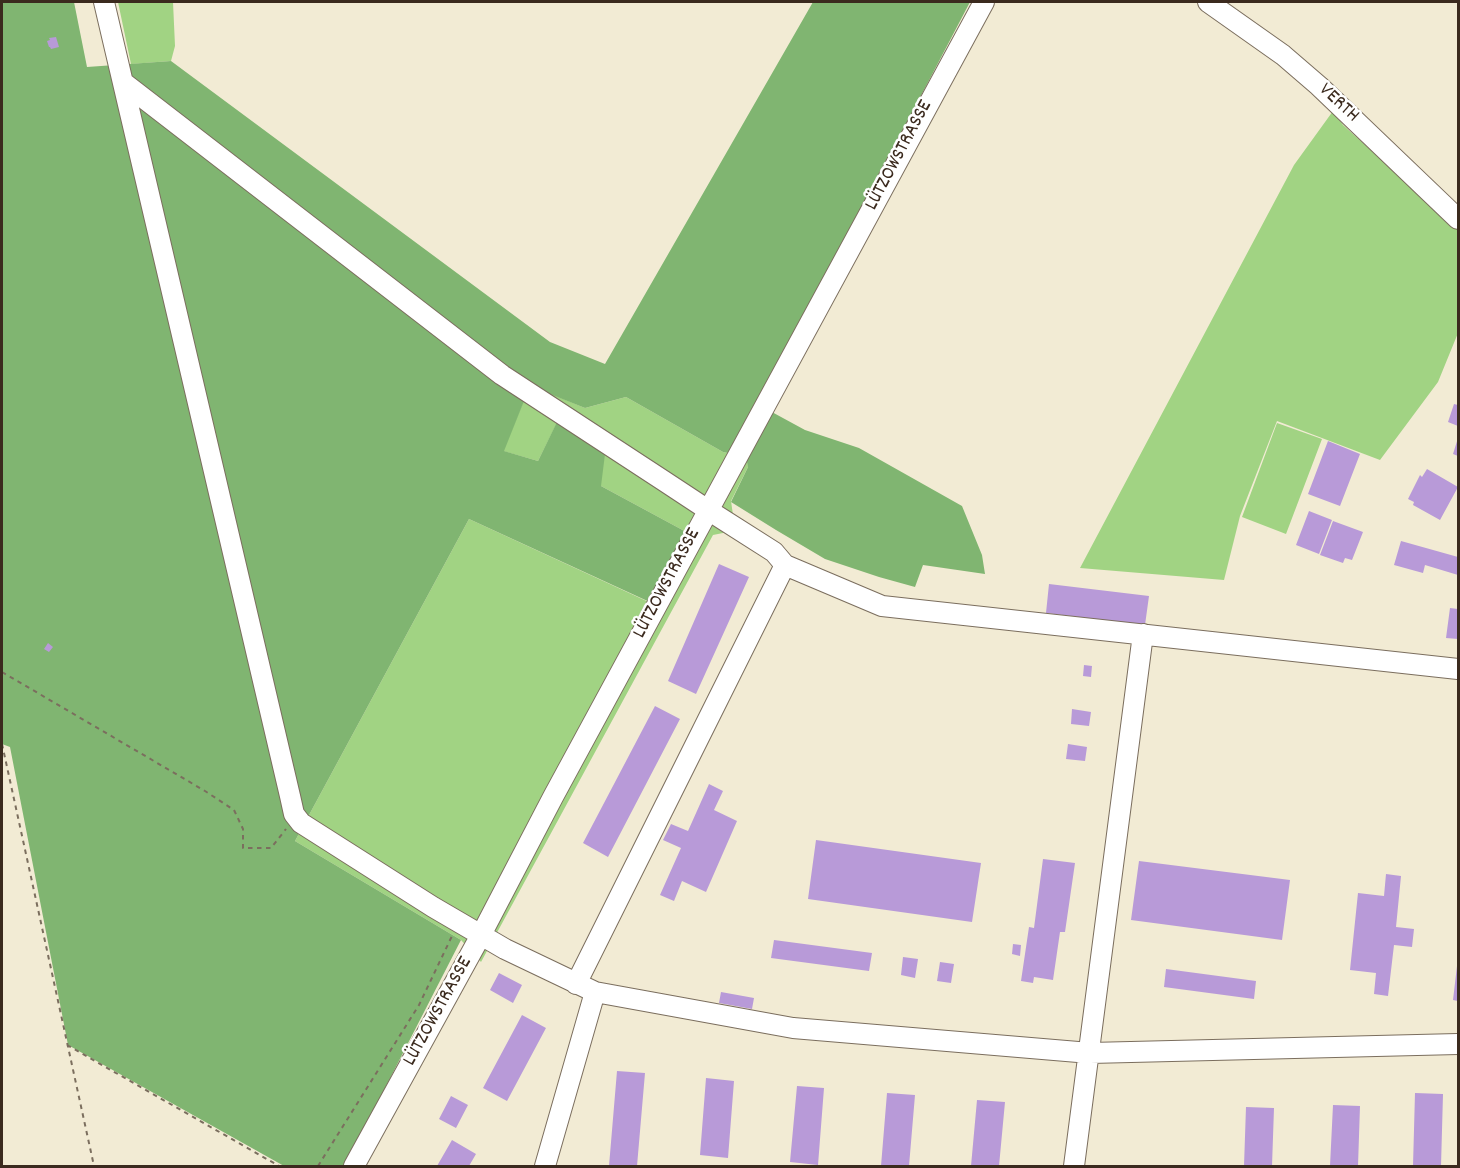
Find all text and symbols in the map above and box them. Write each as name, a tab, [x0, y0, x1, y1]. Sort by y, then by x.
street label: VERTH	[1313, 79, 1363, 129]
street label: LÜTZOWSTRASSE	[861, 97, 939, 215]
street label: LÜTZOWSTRASSE	[629, 525, 707, 643]
street label: LÜTZOWSTRASSE	[399, 953, 479, 1071]

